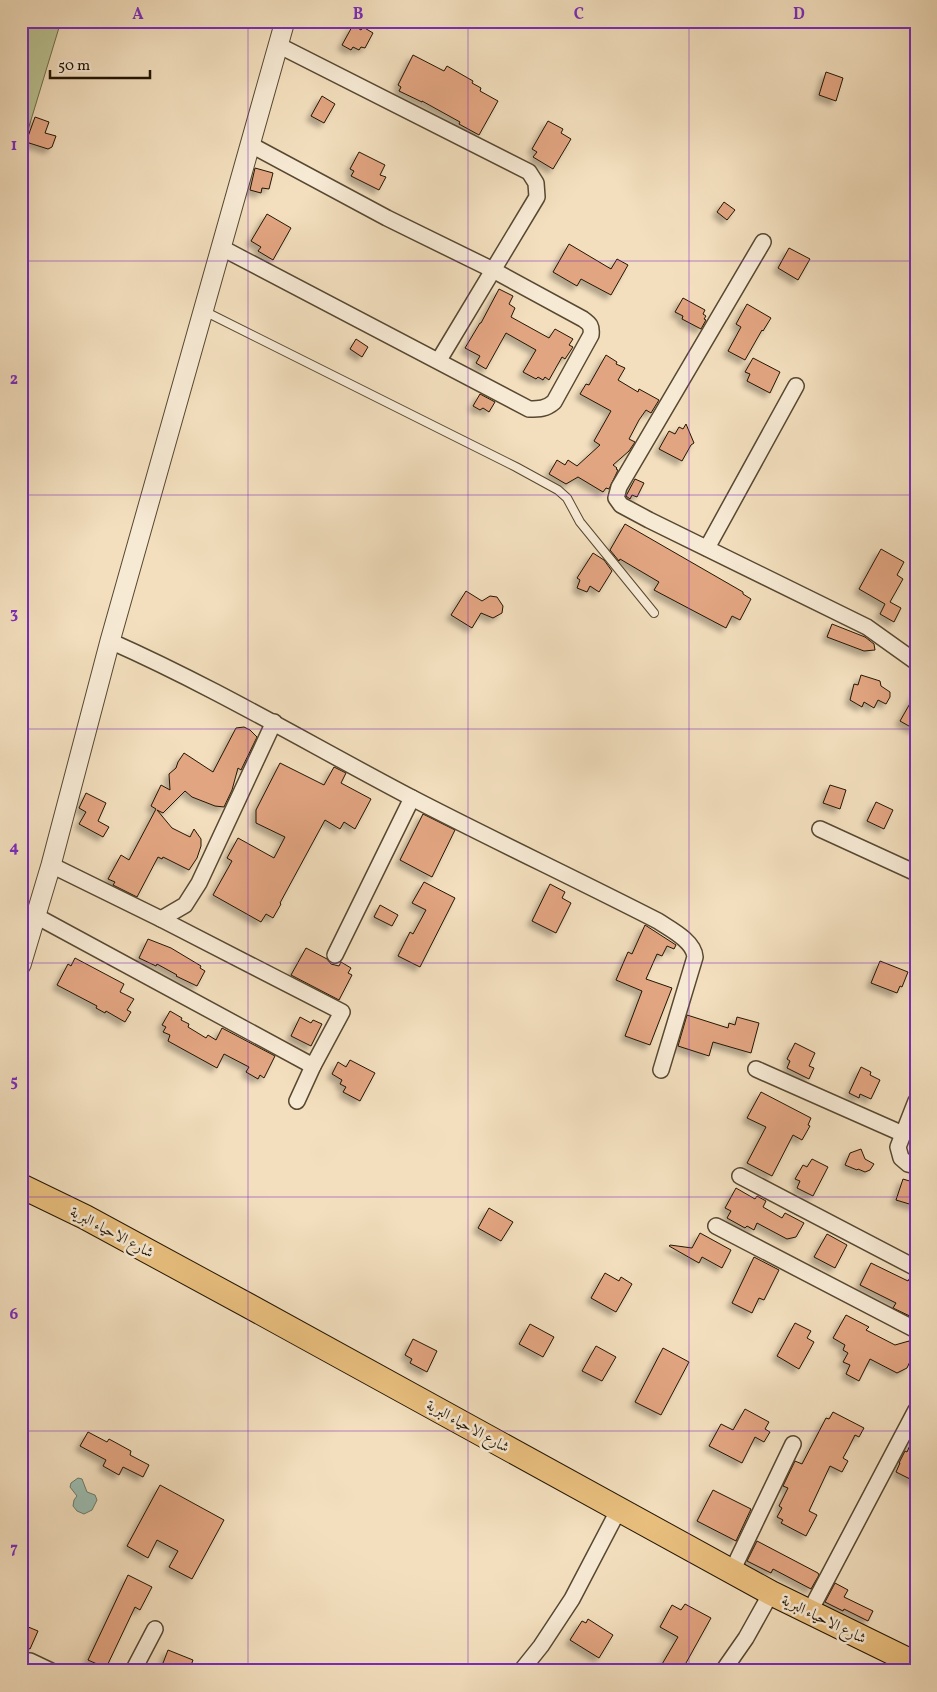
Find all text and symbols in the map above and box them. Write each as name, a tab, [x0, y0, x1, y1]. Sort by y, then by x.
text: A	[132, 4, 144, 26]
text: B	[353, 4, 364, 26]
text: C	[574, 4, 584, 26]
text: D	[793, 4, 805, 26]
scale bar	[50, 48, 150, 80]
text: 50 m	[58, 56, 90, 77]
text: 1	[11, 135, 17, 157]
text: 2	[10, 369, 18, 391]
text: 3	[10, 603, 18, 625]
text: 4	[9, 837, 19, 859]
text: 5	[10, 1071, 18, 1093]
street label: شارع الاحياء البرية	[65, 1202, 157, 1265]
text: 6	[10, 1304, 19, 1326]
street label: شارع الاحياء البرية	[421, 1396, 513, 1460]
text: 7	[10, 1538, 18, 1560]
street label: شارع الاحياء البرية	[777, 1591, 869, 1651]

